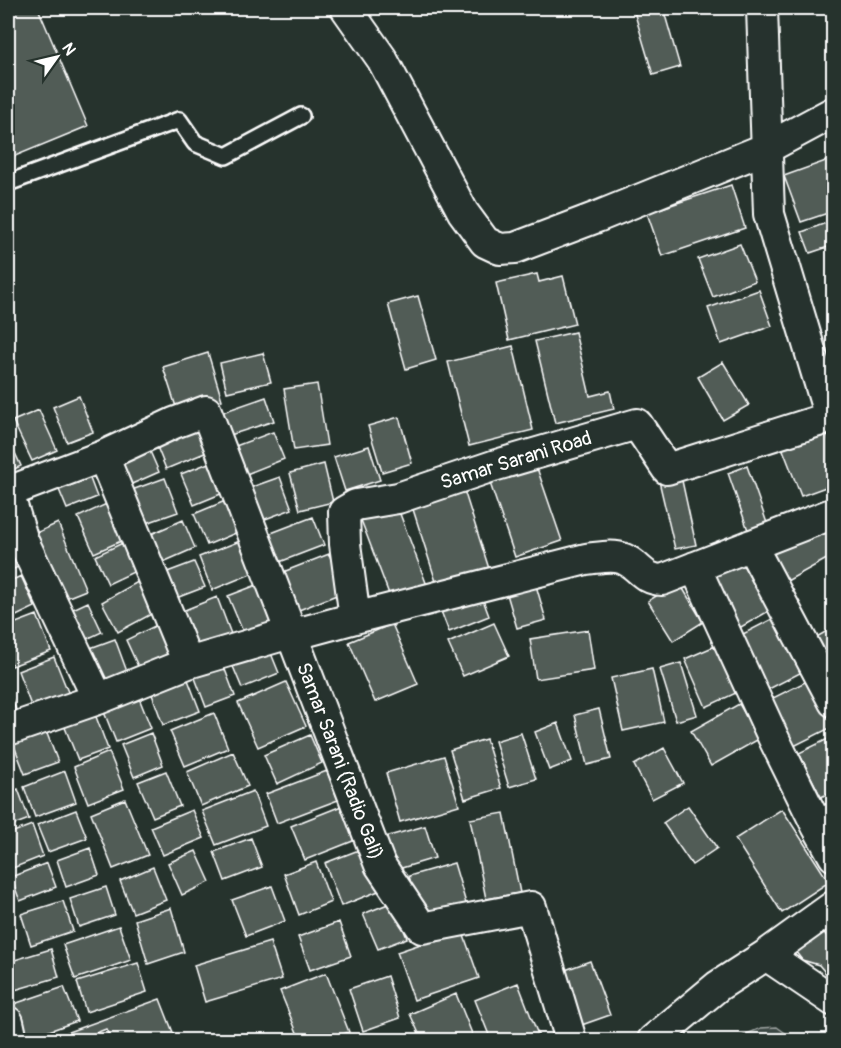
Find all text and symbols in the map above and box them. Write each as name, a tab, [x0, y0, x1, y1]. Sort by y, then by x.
north arrow	[27, 27, 87, 87]
text: N	[57, 39, 80, 59]
street label: Samar Sarani Road	[437, 425, 595, 495]
street label: Samar Sarani (Radio Gali)	[291, 659, 389, 863]

